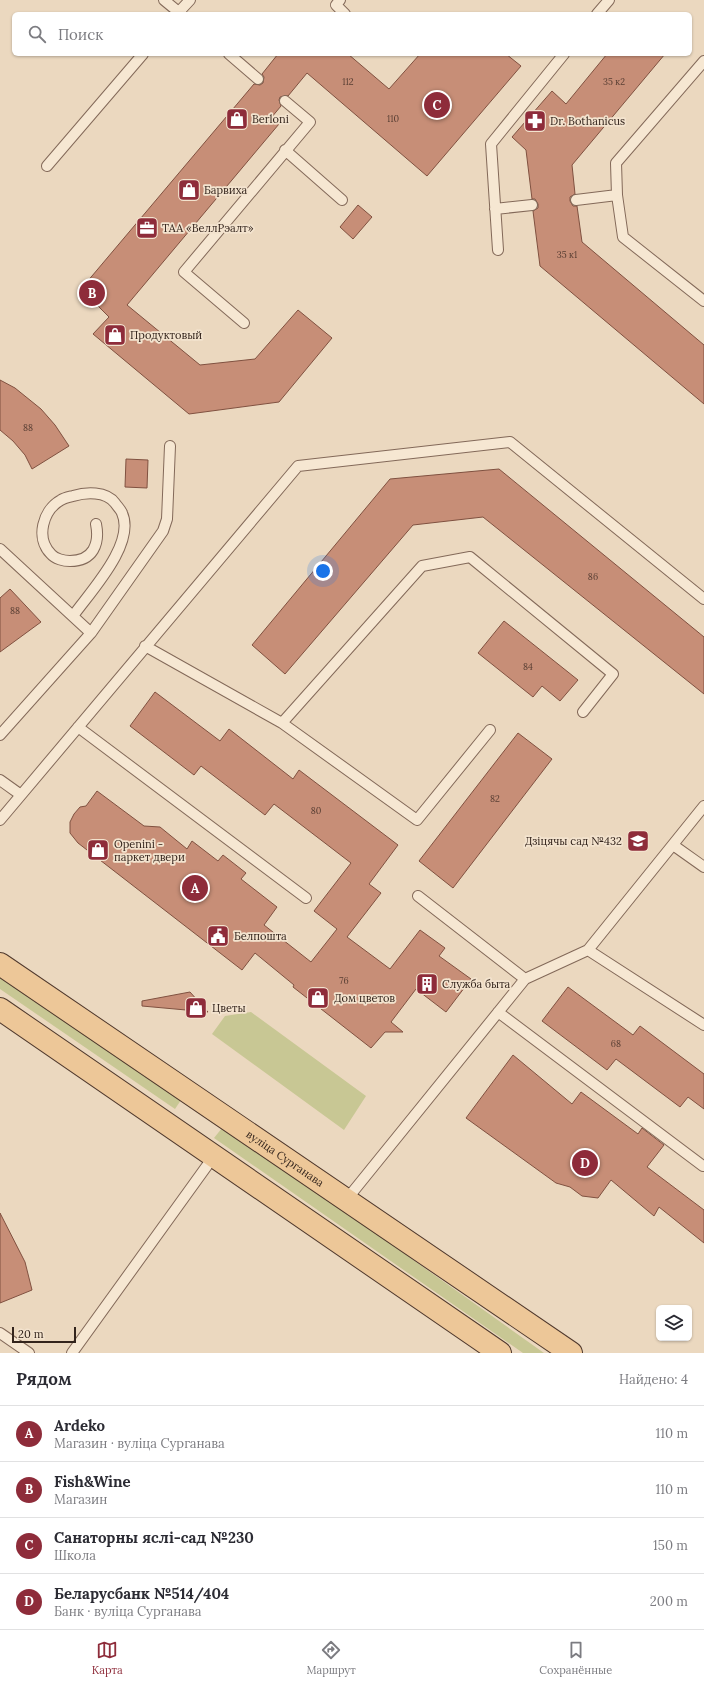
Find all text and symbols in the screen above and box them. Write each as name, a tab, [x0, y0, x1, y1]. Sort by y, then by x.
search box	[12, 12, 692, 56]
icon: search	[26, 23, 48, 45]
text: Поиск	[58, 25, 103, 44]
house number: 112	[342, 76, 354, 87]
house number: 35 к2	[603, 76, 625, 87]
pin: C	[424, 90, 450, 120]
shop icon: Berloni	[224, 106, 250, 132]
pharmacy icon: Dr. Bothanicus	[522, 108, 548, 134]
place label: Berloni	[252, 112, 289, 126]
house number: 110	[387, 113, 399, 124]
place label: Dr. Bothanicus	[550, 114, 625, 128]
shop icon: Барвиха	[176, 177, 202, 203]
place label: Барвиха	[204, 183, 248, 197]
office icon: ТАА «ВеллРэалт»	[134, 215, 160, 241]
place label: ТАА «ВеллРэалт»	[162, 221, 254, 235]
house number: 35 к1	[557, 249, 577, 260]
pin: B	[79, 278, 105, 308]
shop icon: Продуктовый	[102, 322, 128, 348]
place label: Продуктовый	[130, 328, 202, 342]
house number: 88	[23, 422, 33, 433]
your location	[313, 561, 333, 581]
house number: 86	[588, 571, 598, 582]
house number: 88	[10, 605, 20, 616]
house number: 84	[523, 661, 533, 672]
house number: 82	[490, 793, 500, 804]
house number: 80	[311, 805, 322, 816]
school or university icon: Дзіцячы сад №432	[625, 828, 651, 854]
place label: Дзіцячы сад №432	[525, 834, 622, 848]
shop icon: Openini - паркет двери	[85, 837, 111, 863]
place label: Openini - паркет двери	[114, 837, 185, 864]
pin: A	[182, 873, 208, 903]
public building icon: Белпошта	[205, 923, 231, 949]
place label: Белпошта	[234, 929, 287, 943]
building icon: Служба быта	[414, 971, 440, 997]
house number: 76	[339, 975, 349, 986]
place label: Служба быта	[442, 977, 511, 991]
shop icon: Дом цветов	[305, 985, 331, 1011]
place label: Дом цветов	[334, 991, 395, 1005]
shop icon: Цветы	[183, 995, 209, 1021]
place label: Цветы	[212, 1001, 246, 1015]
house number: 68	[611, 1038, 621, 1049]
street label: вуліца Сурганава	[244, 1127, 327, 1190]
pin: D	[572, 1148, 598, 1178]
map controls	[656, 1305, 692, 1341]
button: layers	[656, 1305, 692, 1341]
scale bar	[12, 1325, 76, 1344]
text: 20 m	[18, 1327, 43, 1341]
text: Рядом	[16, 1368, 72, 1390]
text: Найдено: 4	[619, 1371, 688, 1388]
text: Ardeko	[54, 1416, 105, 1435]
text: A	[25, 1425, 33, 1442]
text: 110 m	[655, 1425, 688, 1442]
text: Магазин · вуліца Сурганава	[54, 1435, 225, 1452]
text: Fish&Wine	[54, 1472, 131, 1491]
text: B	[25, 1481, 33, 1498]
text: 110 m	[655, 1481, 688, 1498]
text: Магазин	[54, 1491, 107, 1508]
text: Санаторны яслі-сад №230	[54, 1528, 254, 1547]
text: C	[25, 1537, 33, 1554]
text: 150 m	[653, 1537, 688, 1554]
text: Школа	[54, 1547, 96, 1564]
text: Беларусбанк №514/404	[54, 1584, 229, 1603]
text: D	[24, 1593, 34, 1610]
text: 200 m	[650, 1593, 688, 1610]
text: Банк · вуліца Сурганава	[54, 1603, 201, 1620]
tab: Карта	[92, 1639, 123, 1677]
tab: Маршрут	[306, 1639, 356, 1677]
tab: Сохранённые	[539, 1639, 612, 1677]

